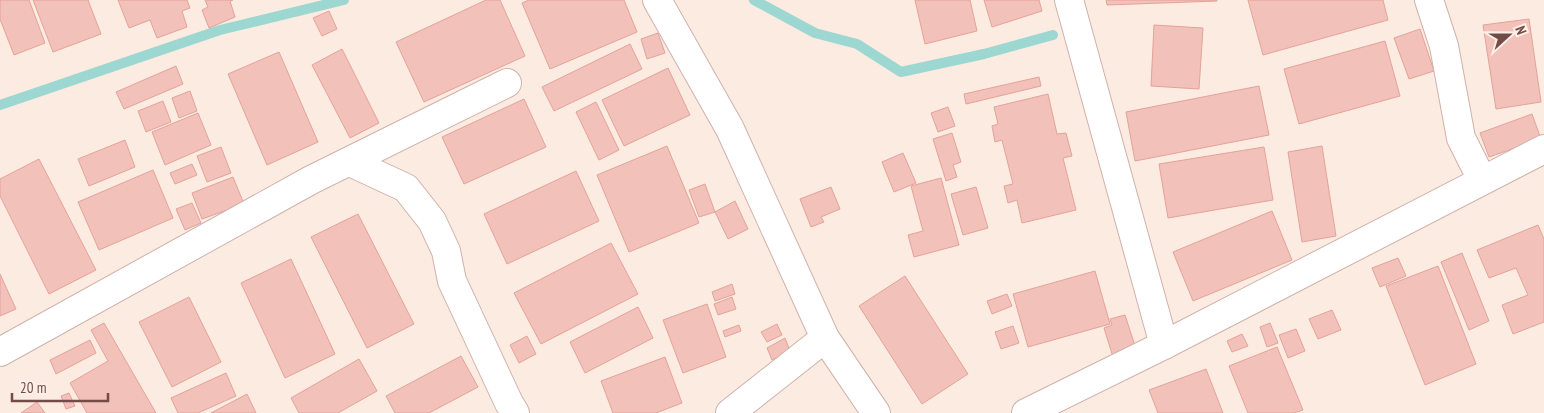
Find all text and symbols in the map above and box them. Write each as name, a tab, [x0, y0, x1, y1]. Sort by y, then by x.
north arrow	[1484, 10, 1534, 60]
text: N	[1511, 24, 1531, 37]
scale bar	[12, 370, 109, 402]
text: 20 m	[20, 378, 46, 397]

